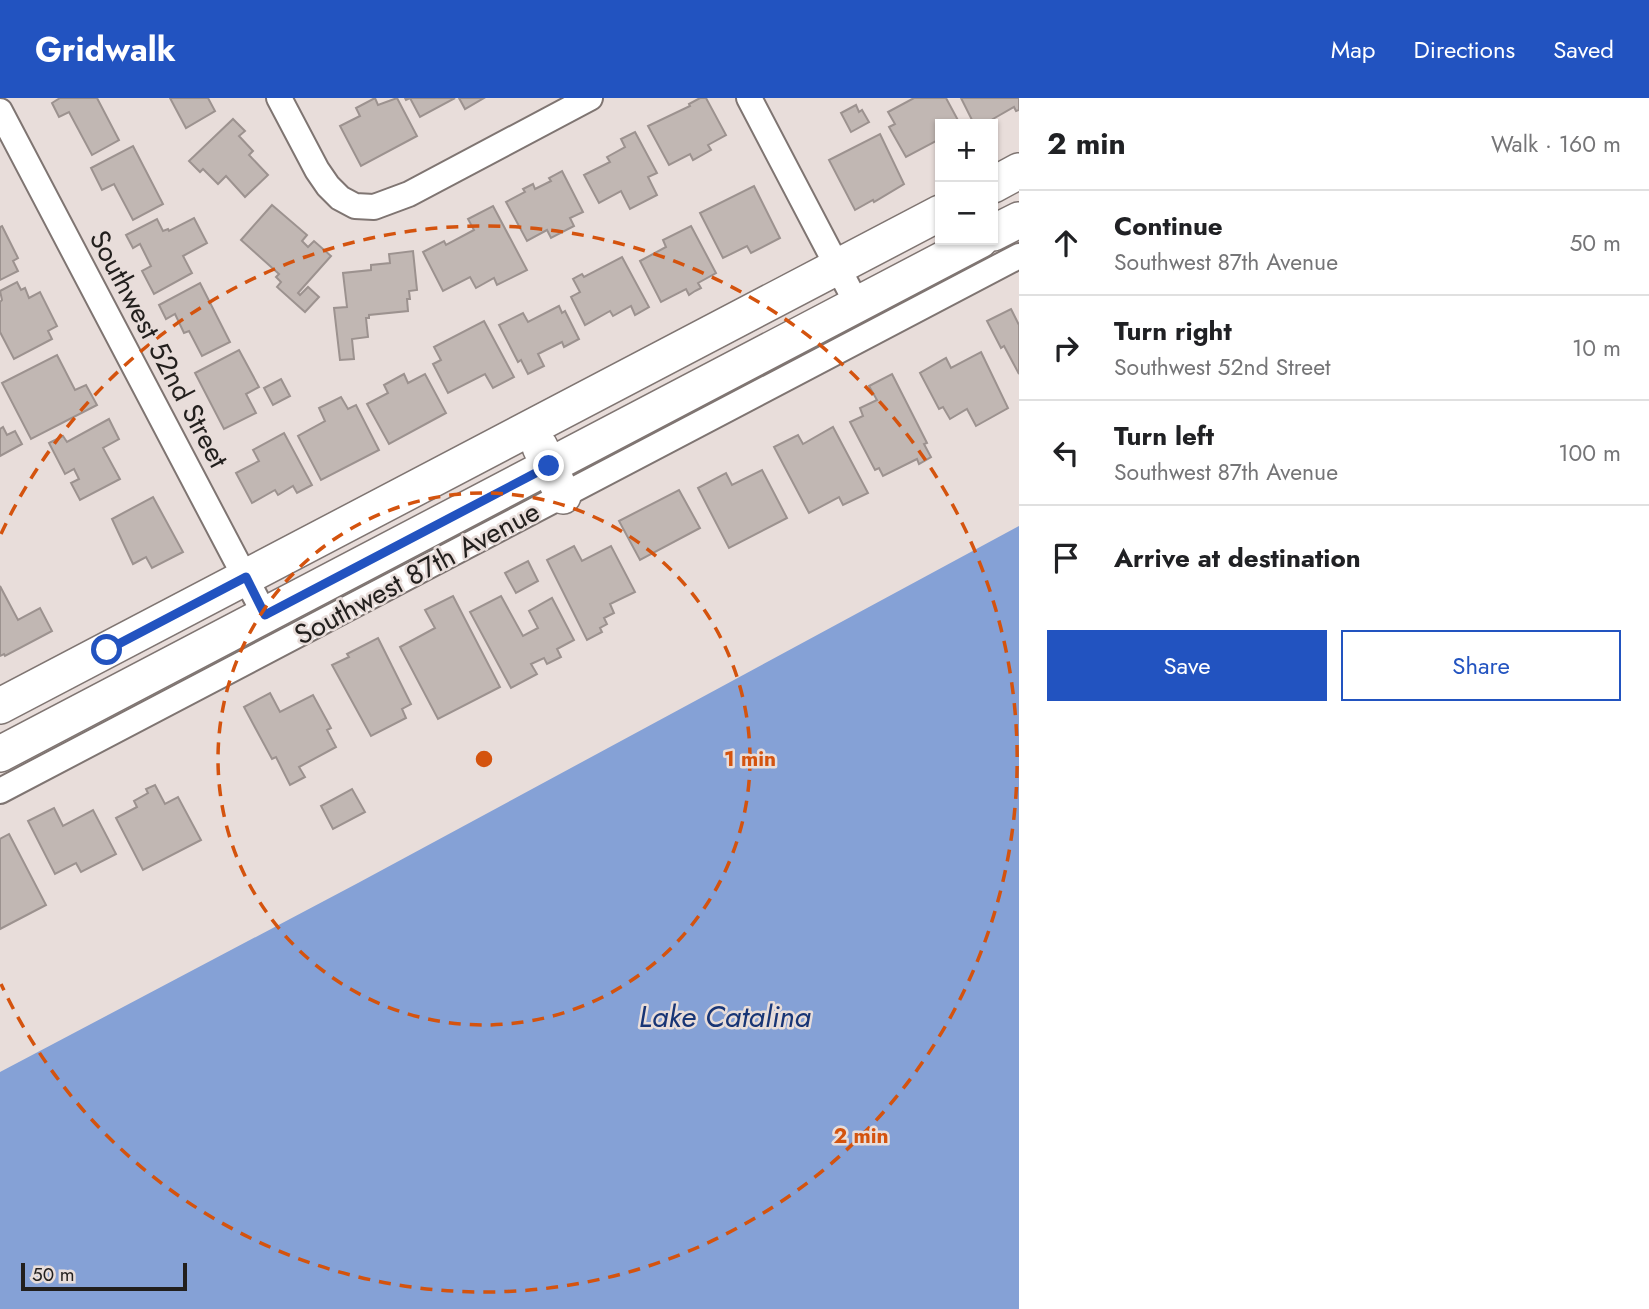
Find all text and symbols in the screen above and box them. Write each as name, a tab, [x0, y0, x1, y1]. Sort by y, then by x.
text: Gridwalk	[35, 26, 176, 73]
text: Map	[1331, 32, 1376, 67]
text: Directions	[1414, 32, 1515, 67]
text: Saved	[1553, 32, 1614, 67]
map controls	[935, 119, 998, 245]
button: +	[935, 119, 998, 182]
text: 2 min	[1047, 122, 1126, 165]
text: Walk · 160 m	[1491, 127, 1621, 161]
button: −	[935, 182, 998, 245]
text: Continue	[1114, 207, 1223, 245]
street label: Southwest 52nd Street	[79, 223, 239, 475]
icon: ahead	[1047, 224, 1085, 262]
text: 50 m	[1569, 226, 1621, 260]
text: Southwest 87th Avenue	[1114, 245, 1338, 279]
text: Turn right	[1114, 312, 1232, 350]
icon: right	[1047, 329, 1085, 367]
text: 10 m	[1572, 331, 1621, 365]
text: Southwest 52nd Street	[1114, 350, 1331, 384]
text: Turn left	[1114, 417, 1214, 455]
icon: left	[1047, 434, 1085, 472]
text: 100 m	[1558, 436, 1621, 470]
route end	[533, 450, 564, 481]
text: Southwest 87th Avenue	[1114, 455, 1338, 489]
street label: Southwest 87th Avenue	[287, 491, 547, 655]
icon: arrive	[1047, 539, 1085, 577]
text: Arrive at destination	[1114, 539, 1361, 577]
button: Save	[1047, 630, 1327, 701]
button: Share	[1341, 630, 1621, 701]
route start	[91, 634, 122, 665]
text: 1 min	[724, 744, 776, 774]
centre of rings	[472, 747, 496, 771]
water label: Lake Catalina	[639, 995, 812, 1038]
text: 2 min	[833, 1121, 889, 1151]
scale bar	[21, 1260, 187, 1292]
text: 50 m	[32, 1261, 75, 1288]

